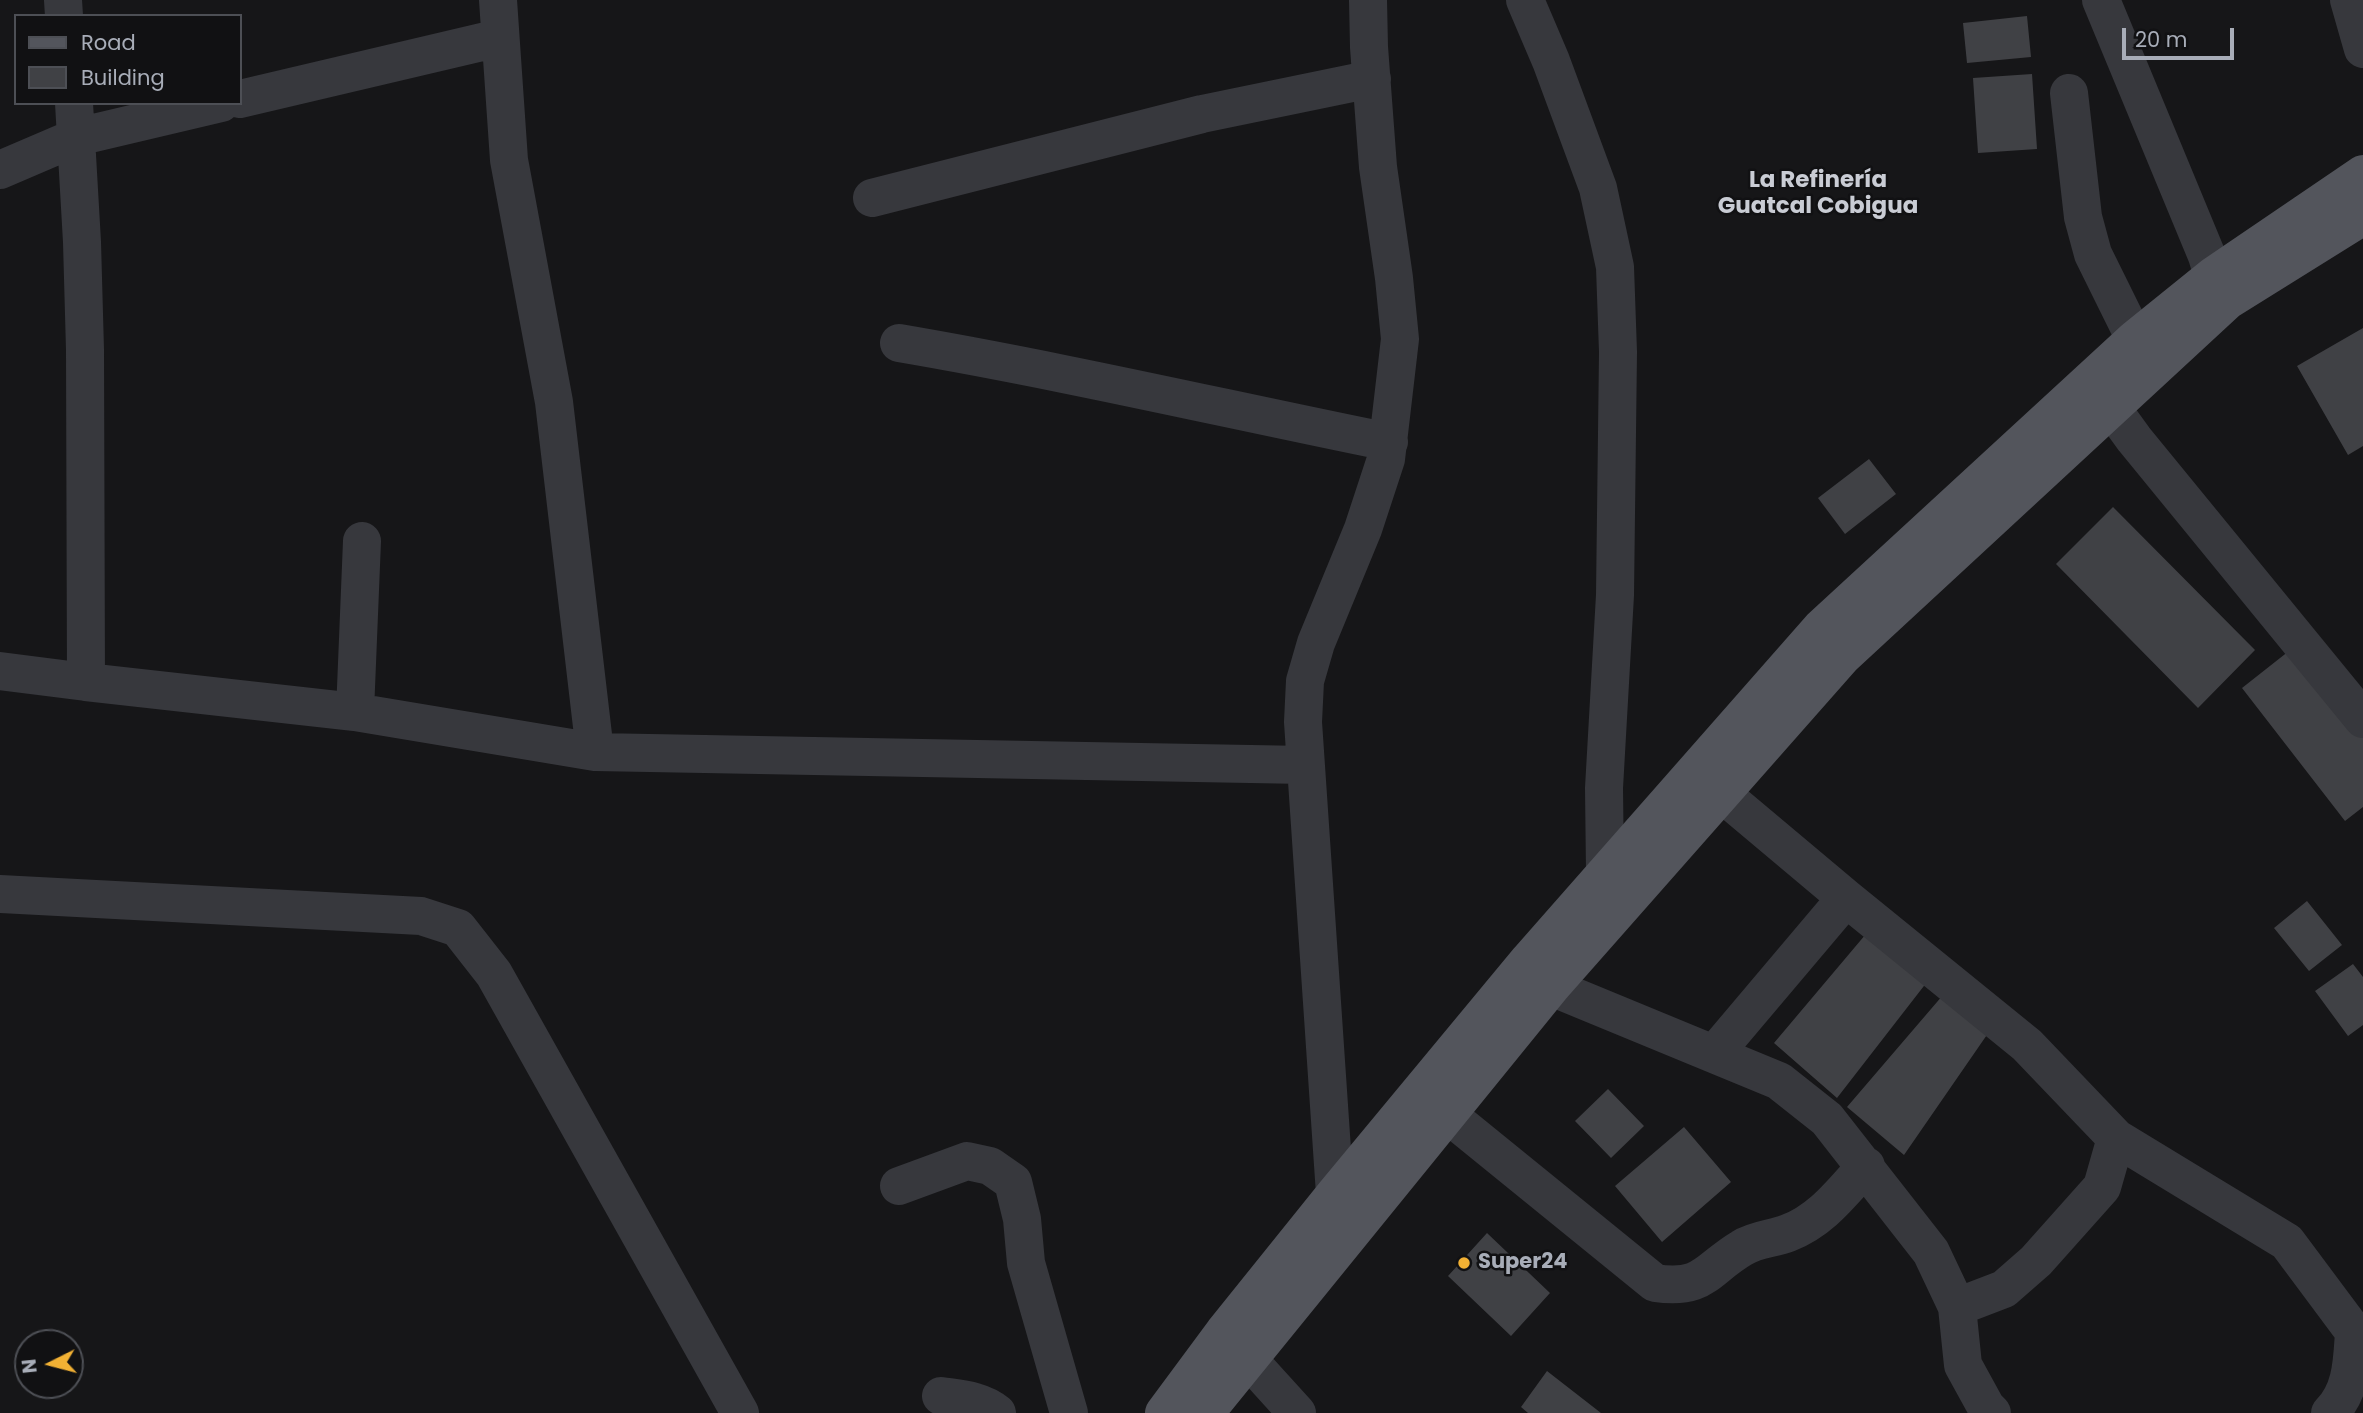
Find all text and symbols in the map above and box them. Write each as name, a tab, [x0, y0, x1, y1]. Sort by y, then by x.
legend	[14, 14, 242, 105]
scale bar	[2125, 14, 2237, 58]
text: 20 m	[2135, 25, 2188, 54]
text: Road	[81, 28, 136, 57]
text: Building	[81, 63, 165, 92]
district label: La Refinería Guatcal Cobigua	[1718, 167, 1918, 221]
place label: Super24	[1478, 1250, 1567, 1276]
marker: Super24	[1456, 1255, 1472, 1271]
north arrow	[14, 1329, 84, 1399]
text: N	[15, 1358, 44, 1375]

